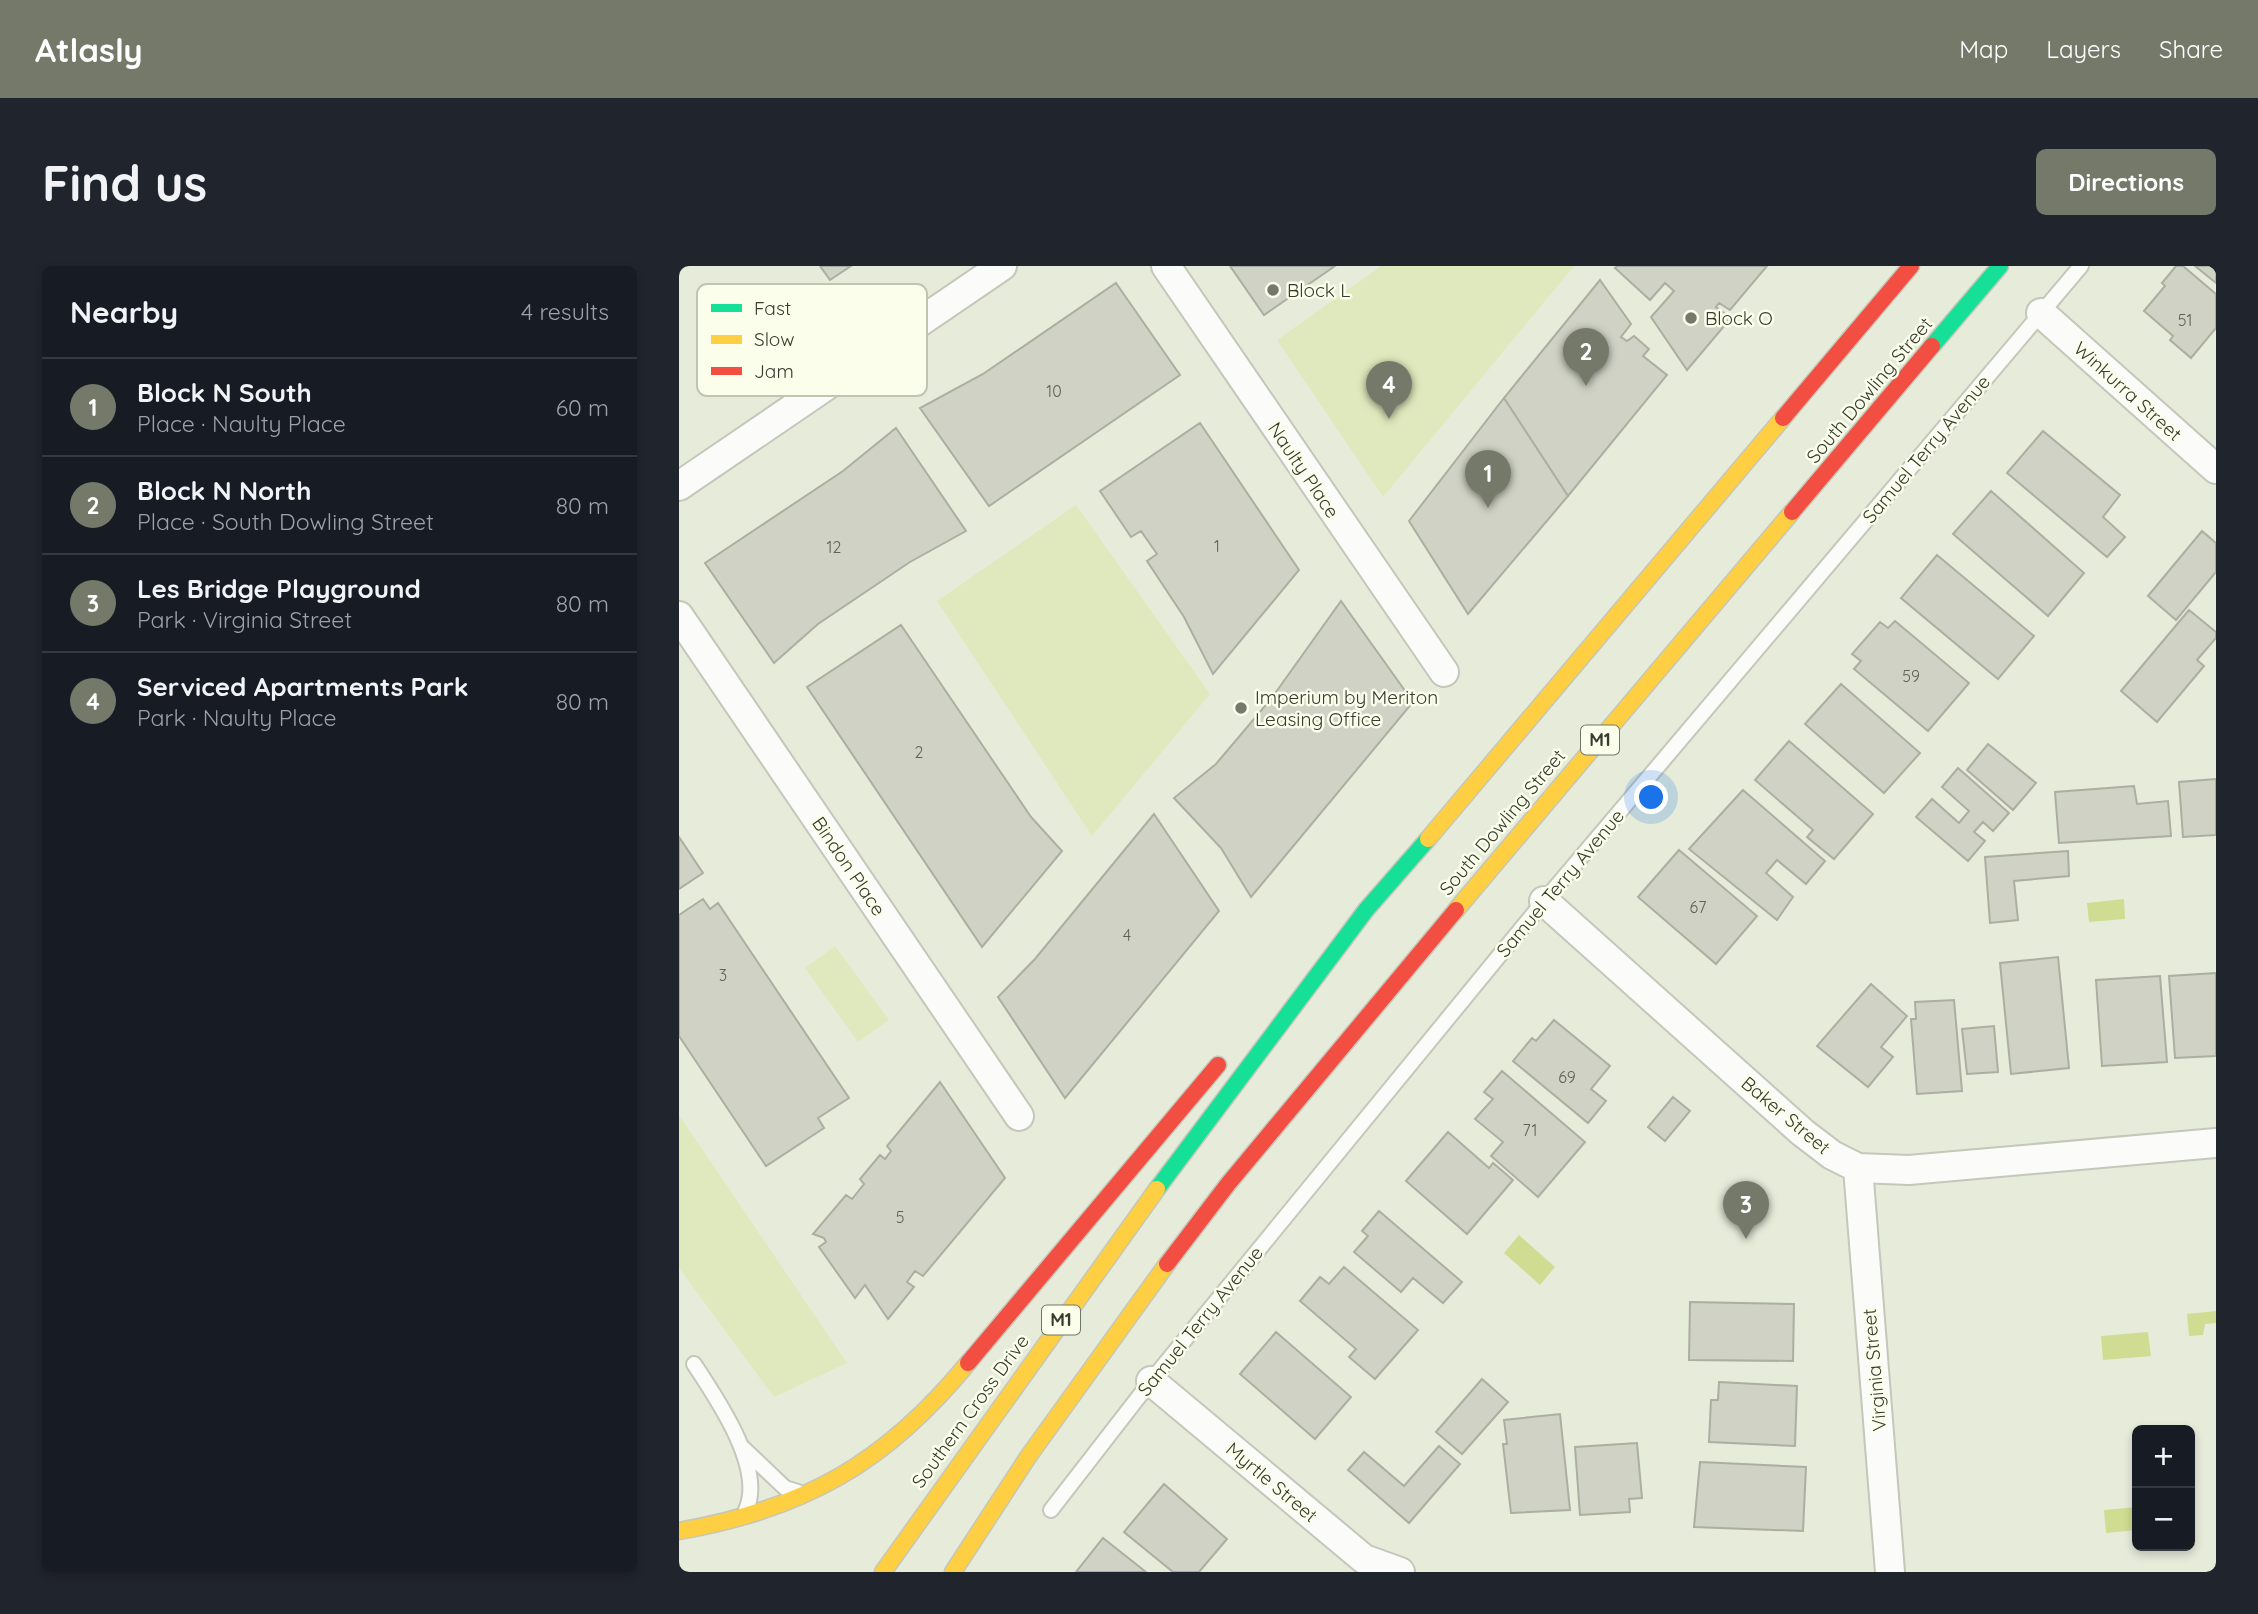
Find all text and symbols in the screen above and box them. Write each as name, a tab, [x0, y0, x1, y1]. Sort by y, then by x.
text: Atlasly	[35, 29, 143, 70]
text: Map	[1959, 34, 2008, 64]
text: Layers	[2046, 34, 2121, 64]
text: Share	[2159, 34, 2223, 64]
button: Directions	[2036, 149, 2216, 215]
text: Find us	[42, 152, 207, 213]
place label: Block L	[1287, 278, 1350, 302]
marker: Block L	[1265, 282, 1281, 298]
legend	[697, 284, 927, 396]
text: Nearby	[70, 293, 178, 331]
text: Fast	[754, 296, 791, 320]
text: 4 results	[521, 297, 609, 326]
place label: Block O	[1705, 306, 1773, 330]
marker: Block O	[1683, 310, 1699, 326]
house number: 51	[2178, 310, 2192, 330]
street label: South Dowling Street	[1801, 312, 1937, 468]
text: Slow	[754, 327, 795, 351]
pin: 2	[1563, 328, 1609, 386]
street label: Winkurra Street	[2069, 336, 2187, 446]
text: Jam	[754, 359, 794, 383]
pin: 4	[1366, 361, 1412, 419]
street label: Samuel Terry Avenue	[1857, 370, 1995, 528]
text: Block N South	[137, 376, 312, 409]
house number: 10	[1046, 381, 1062, 401]
text: 1	[89, 393, 97, 422]
text: 60 m	[556, 393, 609, 422]
text: Place · Naulty Place	[137, 409, 346, 438]
street label: Naulty Place	[1263, 417, 1345, 523]
pin: 1	[1465, 450, 1511, 508]
text: Block N North	[137, 474, 311, 507]
text: 2	[86, 491, 100, 520]
text: 80 m	[556, 491, 609, 520]
text: Place · South Dowling Street	[137, 507, 434, 536]
house number: 1	[1214, 536, 1220, 556]
house number: 12	[827, 537, 842, 557]
text: Les Bridge Playground	[137, 572, 421, 605]
text: 3	[87, 589, 99, 618]
text: 80 m	[556, 589, 609, 618]
text: Park · Virginia Street	[137, 605, 352, 634]
house number: 59	[1902, 666, 1920, 686]
text: Serviced Apartments Park	[137, 670, 469, 703]
place label: Imperium by Meriton Leasing Office	[1255, 685, 1438, 731]
text: 4	[86, 687, 100, 716]
text: 80 m	[556, 687, 609, 716]
marker: Imperium by Meriton Leasing Office	[1233, 700, 1249, 716]
text: Park · Naulty Place	[137, 703, 336, 732]
road number: M1	[1581, 726, 1619, 754]
house number: 2	[915, 742, 924, 762]
street label: South Dowling Street	[1434, 744, 1570, 900]
your location	[1634, 780, 1668, 814]
street label: Samuel Terry Avenue	[1491, 804, 1629, 962]
street label: Bindon Place	[807, 812, 891, 920]
house number: 67	[1690, 897, 1706, 917]
house number: 4	[1123, 925, 1131, 945]
house number: 3	[719, 965, 727, 985]
house number: 69	[1558, 1067, 1576, 1087]
street label: Baker Street	[1737, 1071, 1835, 1159]
house number: 71	[1523, 1120, 1537, 1140]
pin: 3	[1723, 1181, 1769, 1239]
house number: 5	[896, 1207, 904, 1227]
street label: Samuel Terry Avenue	[1132, 1241, 1268, 1401]
road number: M1	[1042, 1306, 1080, 1335]
street label: Virginia Street	[1857, 1308, 1891, 1432]
street label: Southern Cross Drive	[906, 1330, 1034, 1492]
map controls	[2132, 1425, 2195, 1551]
button: +	[2132, 1425, 2195, 1488]
street label: Myrtle Street	[1221, 1437, 1323, 1527]
button: −	[2132, 1488, 2195, 1551]

